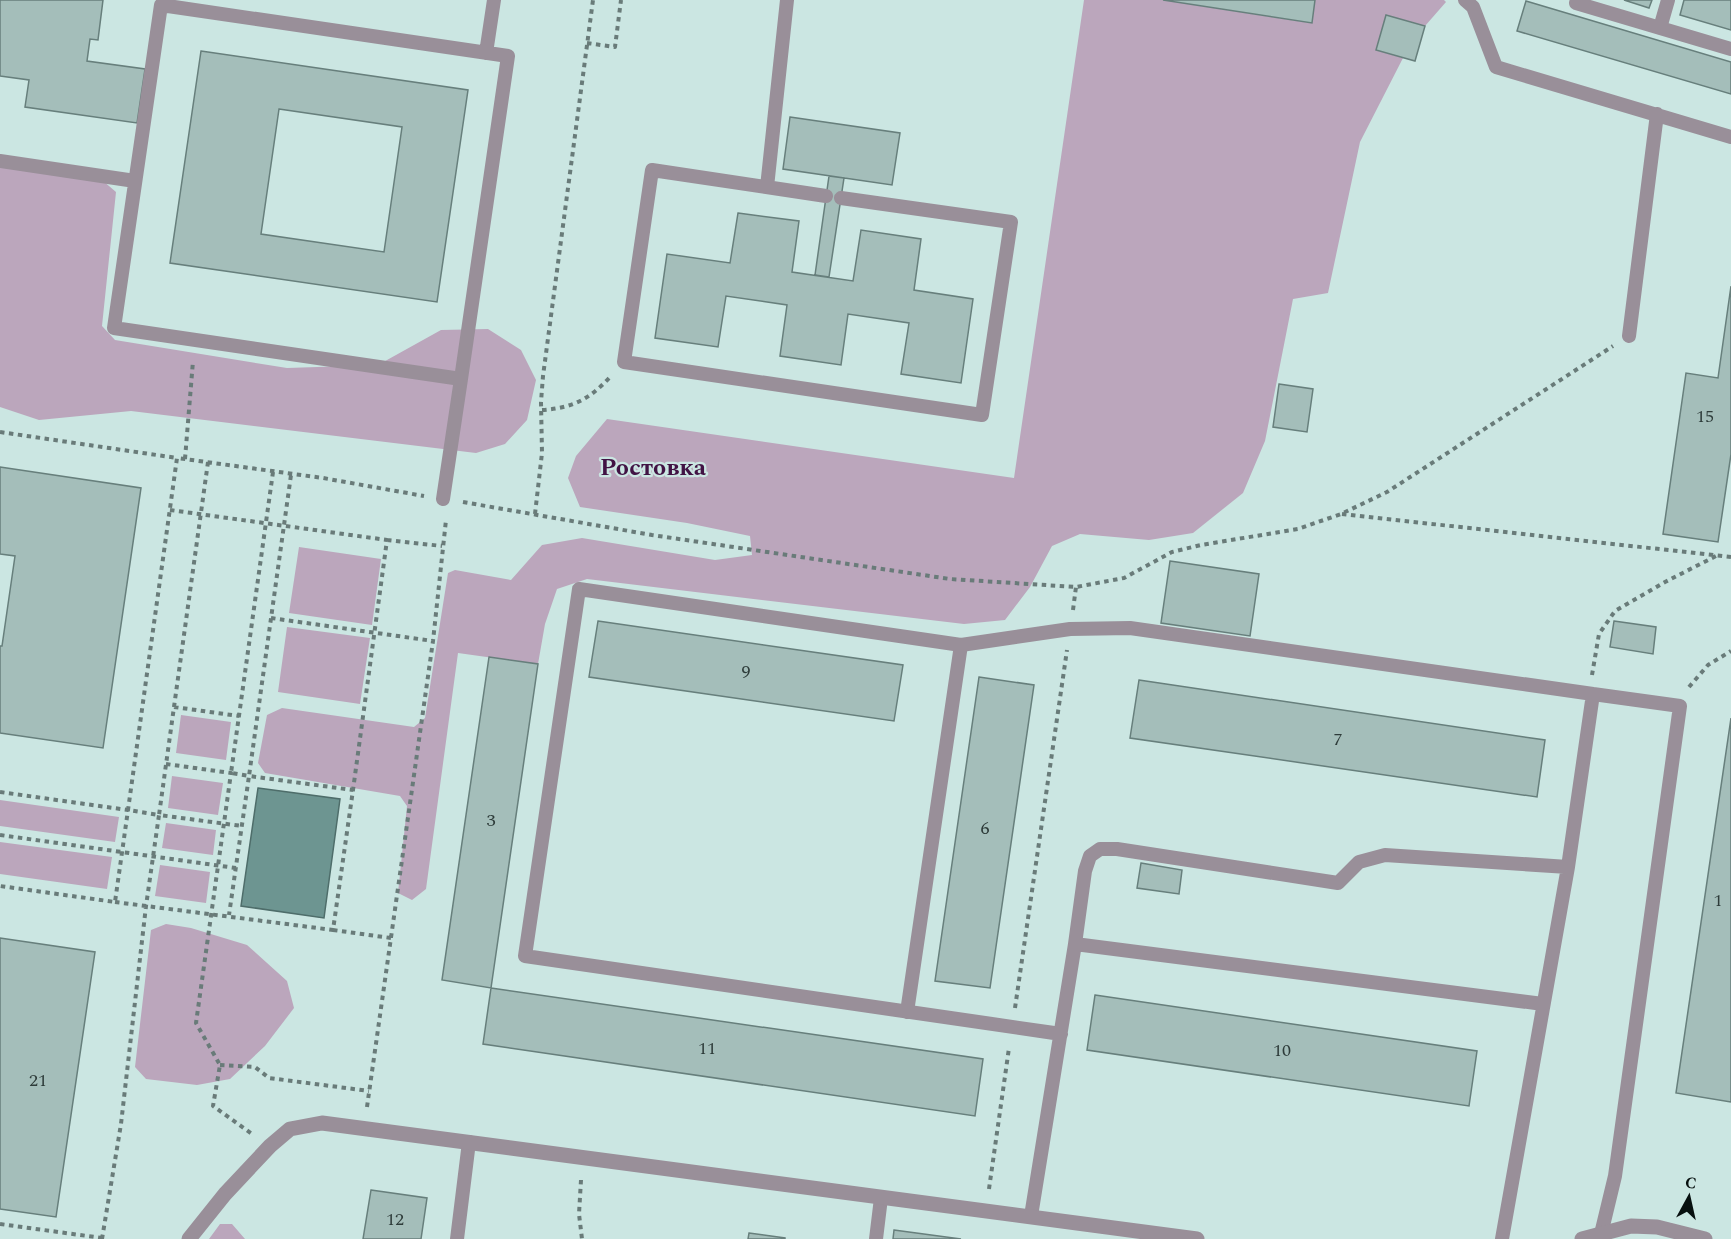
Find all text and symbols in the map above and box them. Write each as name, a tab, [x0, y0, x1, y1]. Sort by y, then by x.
house number: 15	[1696, 403, 1714, 430]
district label: Ростовка	[600, 450, 707, 486]
house number: 9	[742, 658, 751, 685]
house number: 7	[1334, 726, 1343, 753]
house number: 3	[487, 807, 496, 834]
house number: 6	[981, 815, 990, 842]
house number: 1	[1714, 887, 1723, 914]
house number: 11	[698, 1035, 716, 1062]
house number: 10	[1273, 1037, 1291, 1064]
house number: 21	[29, 1067, 47, 1094]
north arrow	[1659, 1167, 1719, 1227]
text: С	[1684, 1170, 1698, 1196]
house number: 12	[386, 1206, 404, 1233]

